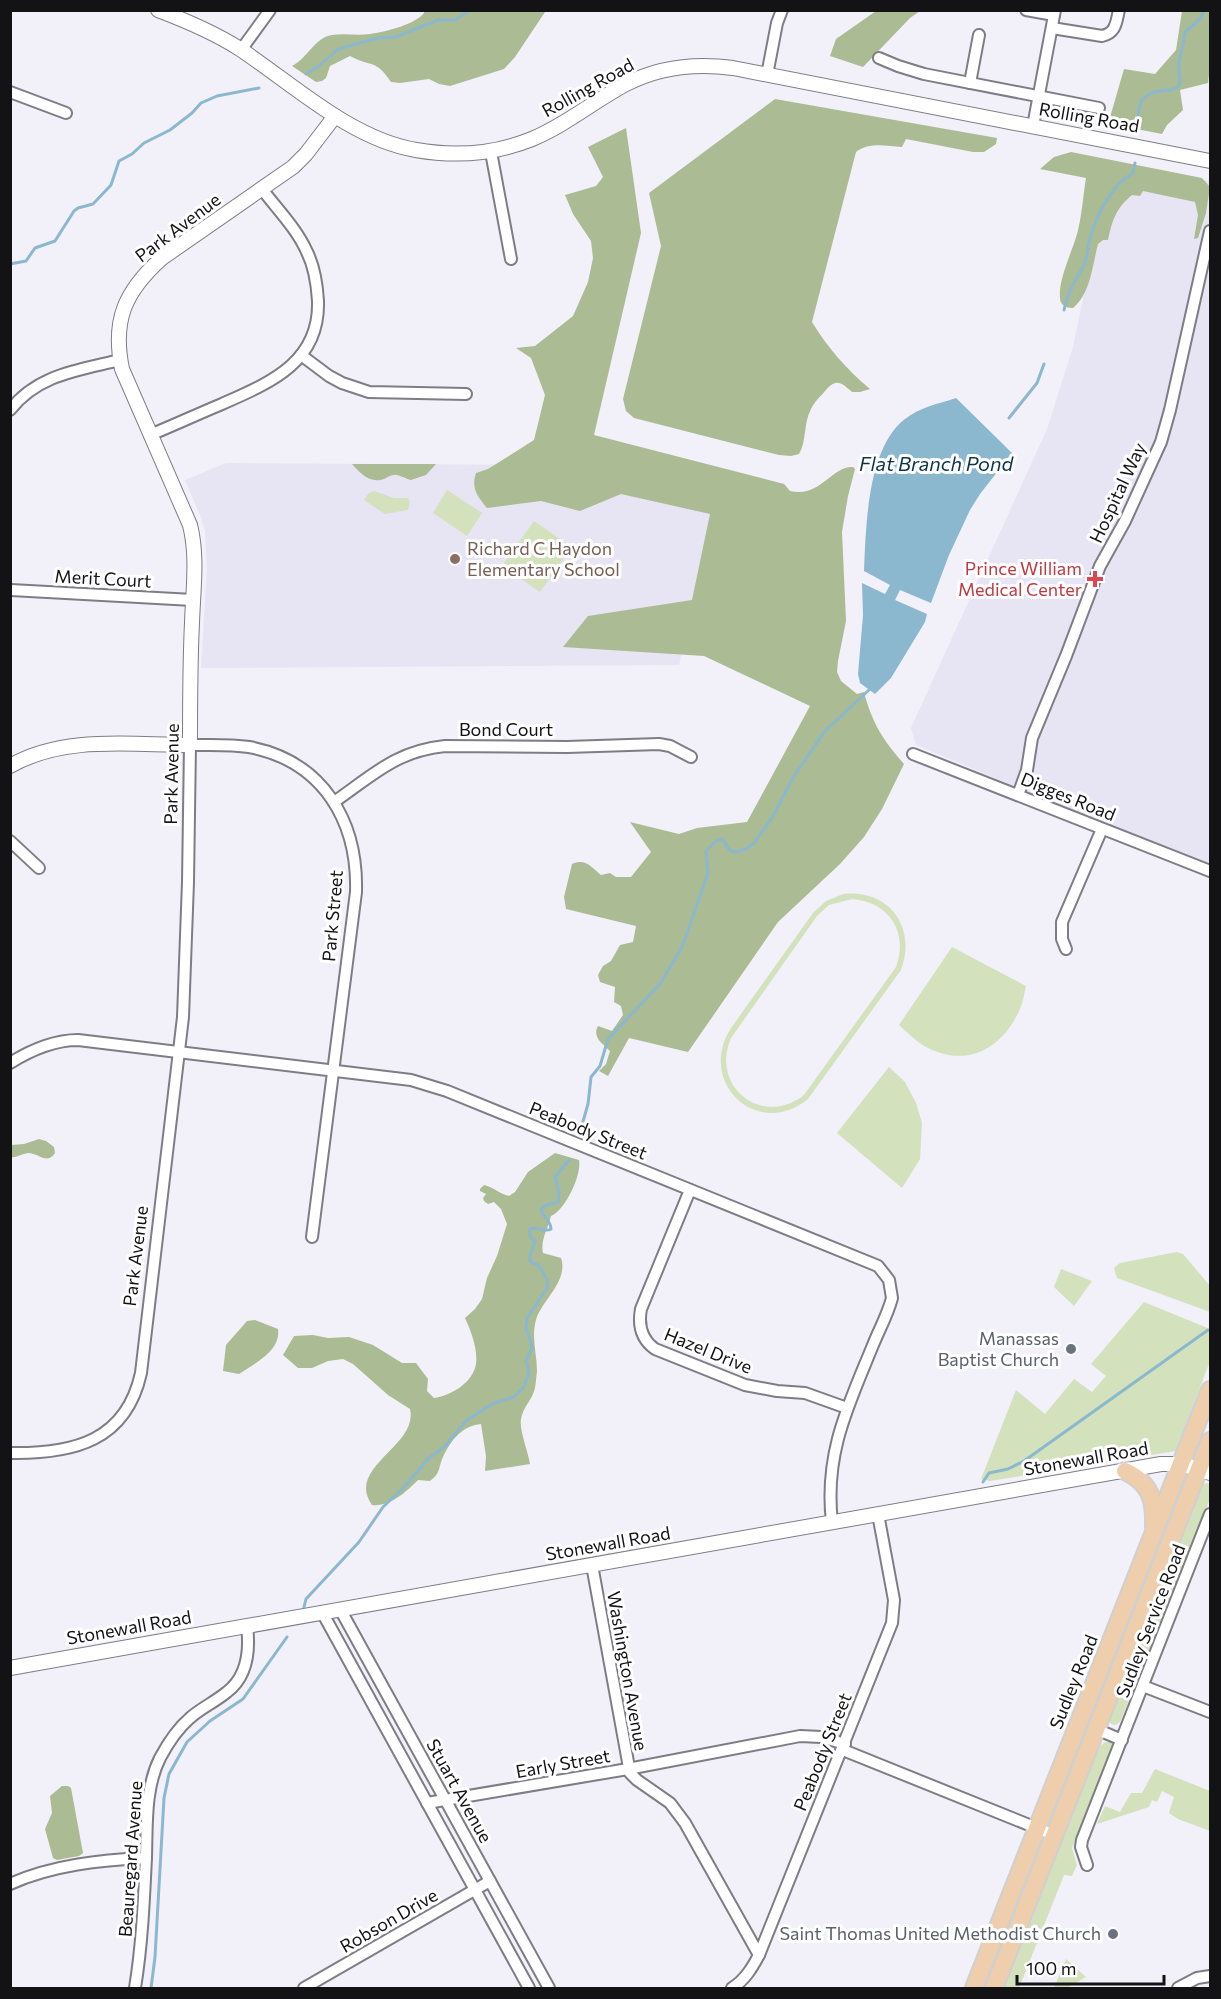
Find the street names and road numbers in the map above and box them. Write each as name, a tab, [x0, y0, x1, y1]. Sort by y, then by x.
street label: Rolling Road	[538, 53, 637, 121]
street label: Rolling Road	[1037, 97, 1141, 137]
street label: Park Avenue	[130, 188, 224, 266]
street label: Hospital Way	[1084, 439, 1150, 546]
street label: Merit Court	[54, 564, 152, 592]
street label: Bond Court	[459, 718, 553, 740]
street label: Park Avenue	[159, 723, 183, 825]
street label: Digges Road	[1018, 767, 1119, 825]
street label: Park Street	[317, 869, 347, 963]
street label: Peabody Street	[526, 1096, 651, 1164]
street label: Park Avenue	[118, 1204, 152, 1307]
street label: Hazel Drive	[661, 1322, 756, 1378]
street label: Stonewall Road	[1022, 1436, 1150, 1480]
street label: Stonewall Road	[544, 1521, 672, 1565]
street label: Sudley Service Road	[1111, 1541, 1189, 1700]
street label: Washington Avenue	[603, 1589, 653, 1752]
street label: Stonewall Road	[65, 1605, 193, 1649]
street label: Sudley Road	[1044, 1631, 1102, 1732]
street label: Peabody Street	[788, 1689, 856, 1814]
street label: Stuart Avenue	[422, 1735, 497, 1846]
street label: Early Street	[514, 1744, 612, 1782]
street label: Beauregard Avenue	[114, 1780, 146, 1938]
street label: Robson Drive	[336, 1883, 441, 1957]

